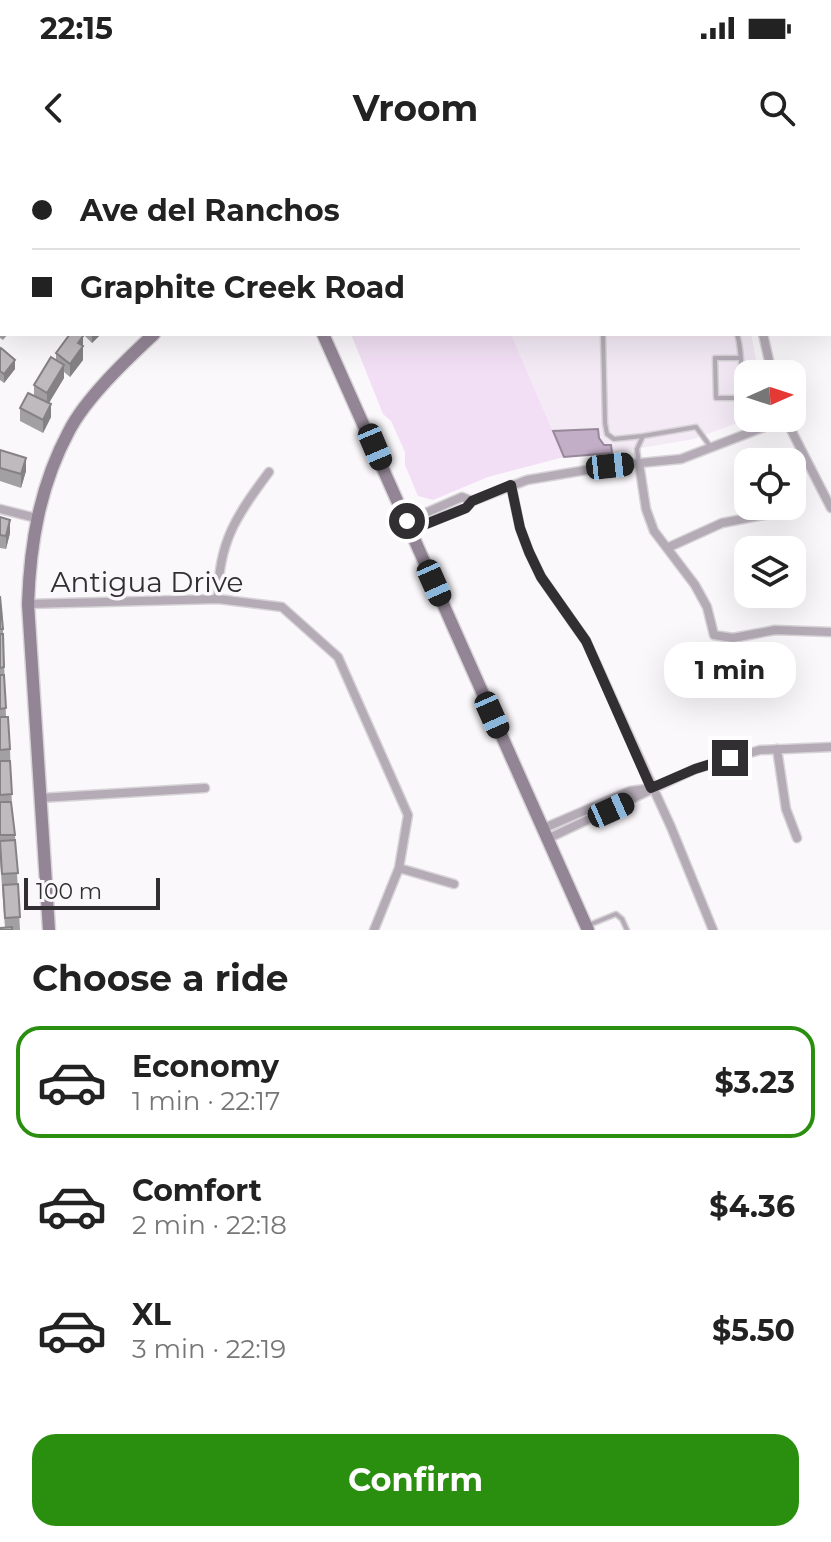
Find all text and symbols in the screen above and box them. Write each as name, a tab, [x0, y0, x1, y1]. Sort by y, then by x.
text: 22:15	[40, 10, 113, 47]
icon: back	[32, 86, 76, 130]
text: Vroom	[353, 86, 478, 130]
icon: search	[755, 86, 799, 130]
text: Ave del Ranchos	[80, 192, 340, 229]
text: Graphite Creek Road	[80, 269, 405, 306]
north arrow	[734, 360, 806, 432]
map controls	[734, 360, 806, 608]
car	[355, 420, 395, 474]
button: locate	[734, 448, 806, 520]
car	[585, 452, 635, 480]
route start	[389, 503, 425, 539]
button: layers	[734, 536, 806, 608]
car	[413, 556, 455, 610]
street label: Antigua Drive	[50, 565, 244, 599]
callout: 1 min	[664, 642, 796, 698]
text: 1 min	[695, 654, 765, 686]
car	[471, 688, 513, 742]
route end	[712, 740, 748, 776]
car	[584, 789, 638, 831]
scale bar	[24, 874, 160, 910]
text: 100 m	[36, 878, 102, 905]
text: Choose a ride	[32, 956, 289, 1000]
icon: car	[36, 1046, 108, 1118]
text: Economy	[132, 1048, 279, 1085]
text: $3.23	[715, 1064, 795, 1101]
text: 1 min · 22:17	[132, 1085, 280, 1117]
icon: car	[36, 1170, 108, 1242]
text: Comfort	[132, 1172, 262, 1209]
text: $4.36	[709, 1188, 795, 1225]
text: 2 min · 22:18	[132, 1209, 287, 1241]
icon: car	[36, 1294, 108, 1366]
text: XL	[132, 1296, 171, 1333]
text: $5.50	[712, 1312, 795, 1349]
text: 3 min · 22:19	[132, 1333, 286, 1365]
button: Confirm	[32, 1434, 799, 1526]

